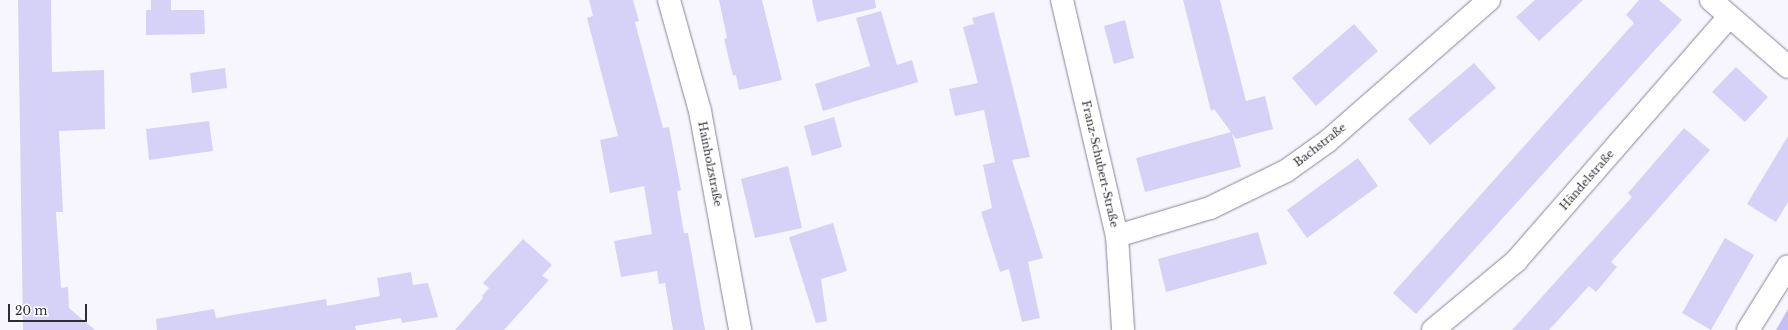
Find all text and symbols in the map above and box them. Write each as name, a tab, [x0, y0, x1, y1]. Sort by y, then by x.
street label: Franz-Schubert-Straße	[1079, 99, 1121, 229]
street label: Hainholzstraße	[695, 120, 725, 208]
street label: Bachstraße	[1291, 121, 1349, 169]
street label: Händelstraße	[1557, 147, 1617, 213]
scale bar	[10, 296, 89, 322]
text: 20 m	[15, 303, 47, 318]

